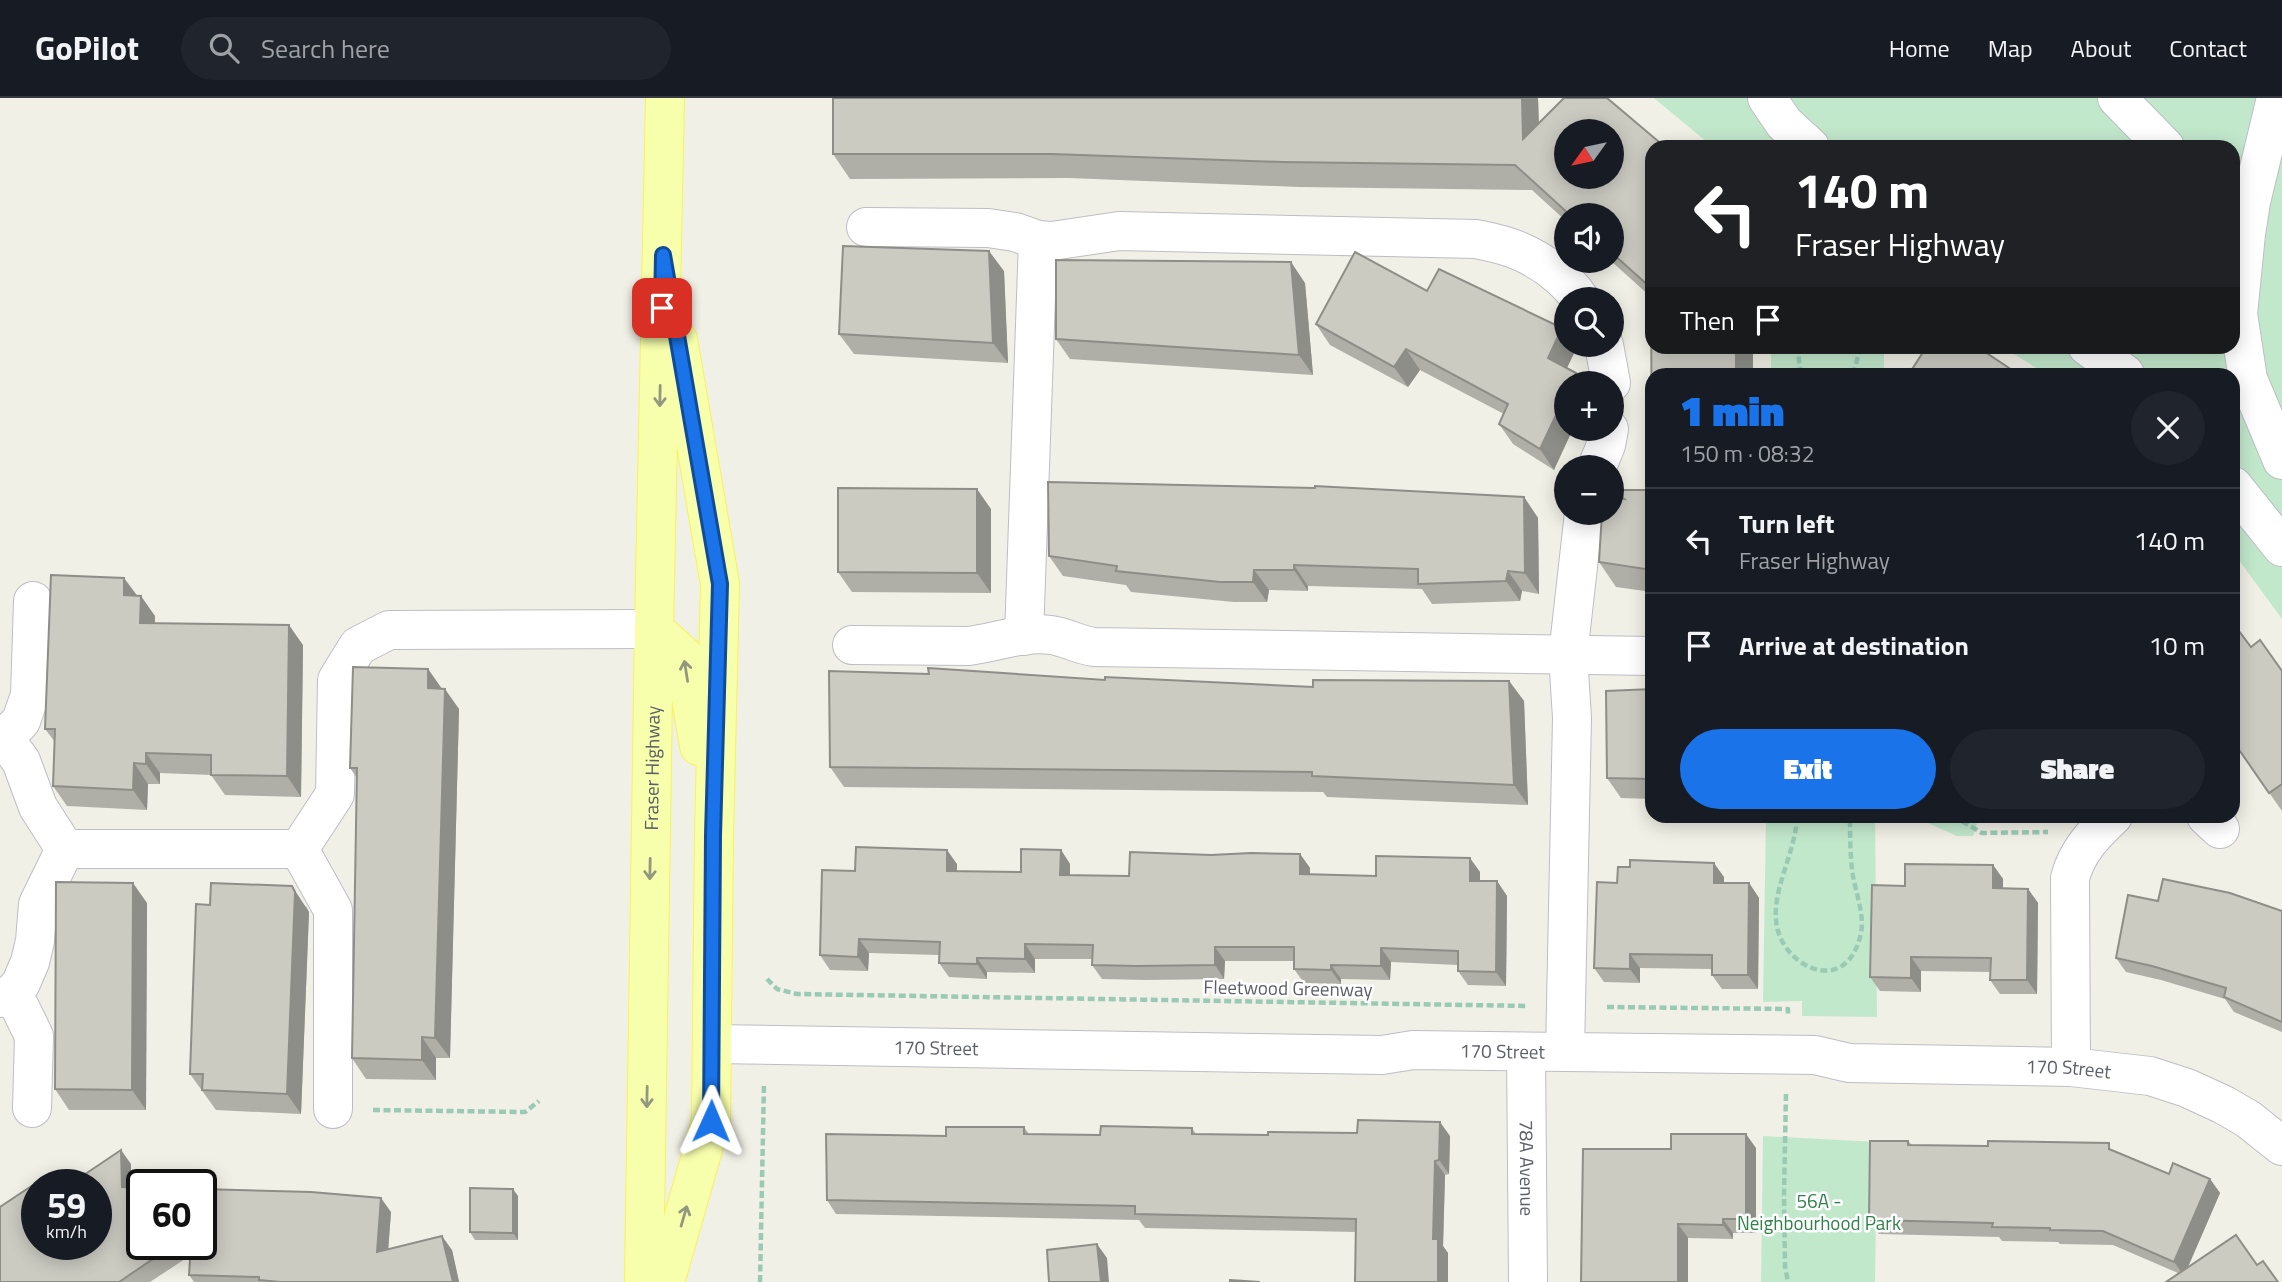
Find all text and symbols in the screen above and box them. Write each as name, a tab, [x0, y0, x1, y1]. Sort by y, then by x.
search box	[181, 17, 671, 80]
text: GoPilot	[35, 23, 139, 73]
icon: search	[205, 29, 243, 67]
text: Search here	[261, 29, 390, 68]
text: Home	[1889, 30, 1950, 66]
text: Map	[1988, 30, 2033, 66]
text: About	[2071, 30, 2131, 66]
text: Contact	[2169, 30, 2247, 66]
north arrow	[1554, 119, 1624, 189]
map controls	[1554, 119, 1624, 525]
text: 140 m	[1795, 152, 1929, 227]
icon: left	[1680, 168, 1771, 259]
button: sound	[1554, 203, 1624, 273]
text: Fraser Highway	[1795, 220, 2005, 268]
pin	[632, 278, 692, 338]
button: search	[1554, 287, 1624, 357]
icon: arrive	[643, 289, 681, 327]
text: Then	[1680, 301, 1735, 340]
icon: arrive	[1749, 301, 1787, 339]
button: +	[1554, 371, 1624, 441]
text: 1 min	[1680, 378, 1784, 442]
one-way arrow	[653, 385, 666, 408]
button: close	[2131, 391, 2205, 465]
text: 150 m · 08:32	[1680, 436, 1815, 471]
button: −	[1554, 455, 1624, 525]
text: Turn left	[1739, 504, 1834, 543]
text: 140 m	[2134, 521, 2205, 560]
icon: left	[1680, 522, 1718, 560]
text: Fraser Highway	[1739, 543, 1890, 578]
text: Arrive at destination	[1739, 626, 1969, 665]
text: 10 m	[2148, 626, 2205, 665]
icon: arrive	[1680, 627, 1718, 665]
one-way arrow	[679, 660, 692, 683]
street label: Fraser Highway	[636, 705, 667, 831]
button: Exit	[1680, 729, 1936, 809]
button: Share	[1950, 729, 2205, 809]
one-way arrow	[643, 857, 657, 880]
street label: Fleetwood Greenway	[1203, 972, 1373, 1003]
street label: 170 Street	[893, 1032, 979, 1062]
street label: 170 Street	[1460, 1036, 1546, 1066]
street label: 170 Street	[2026, 1051, 2113, 1085]
position arrow	[674, 1084, 748, 1158]
one-way arrow	[640, 1085, 654, 1108]
street label: 78A Avenue	[1513, 1120, 1542, 1216]
speed limit sign: 60	[126, 1169, 217, 1260]
text: 59	[47, 1178, 86, 1232]
park label: 56A - Neighbourhood Park	[1737, 1186, 1901, 1237]
one-way arrow	[678, 1206, 691, 1228]
text: km/h	[46, 1218, 87, 1245]

